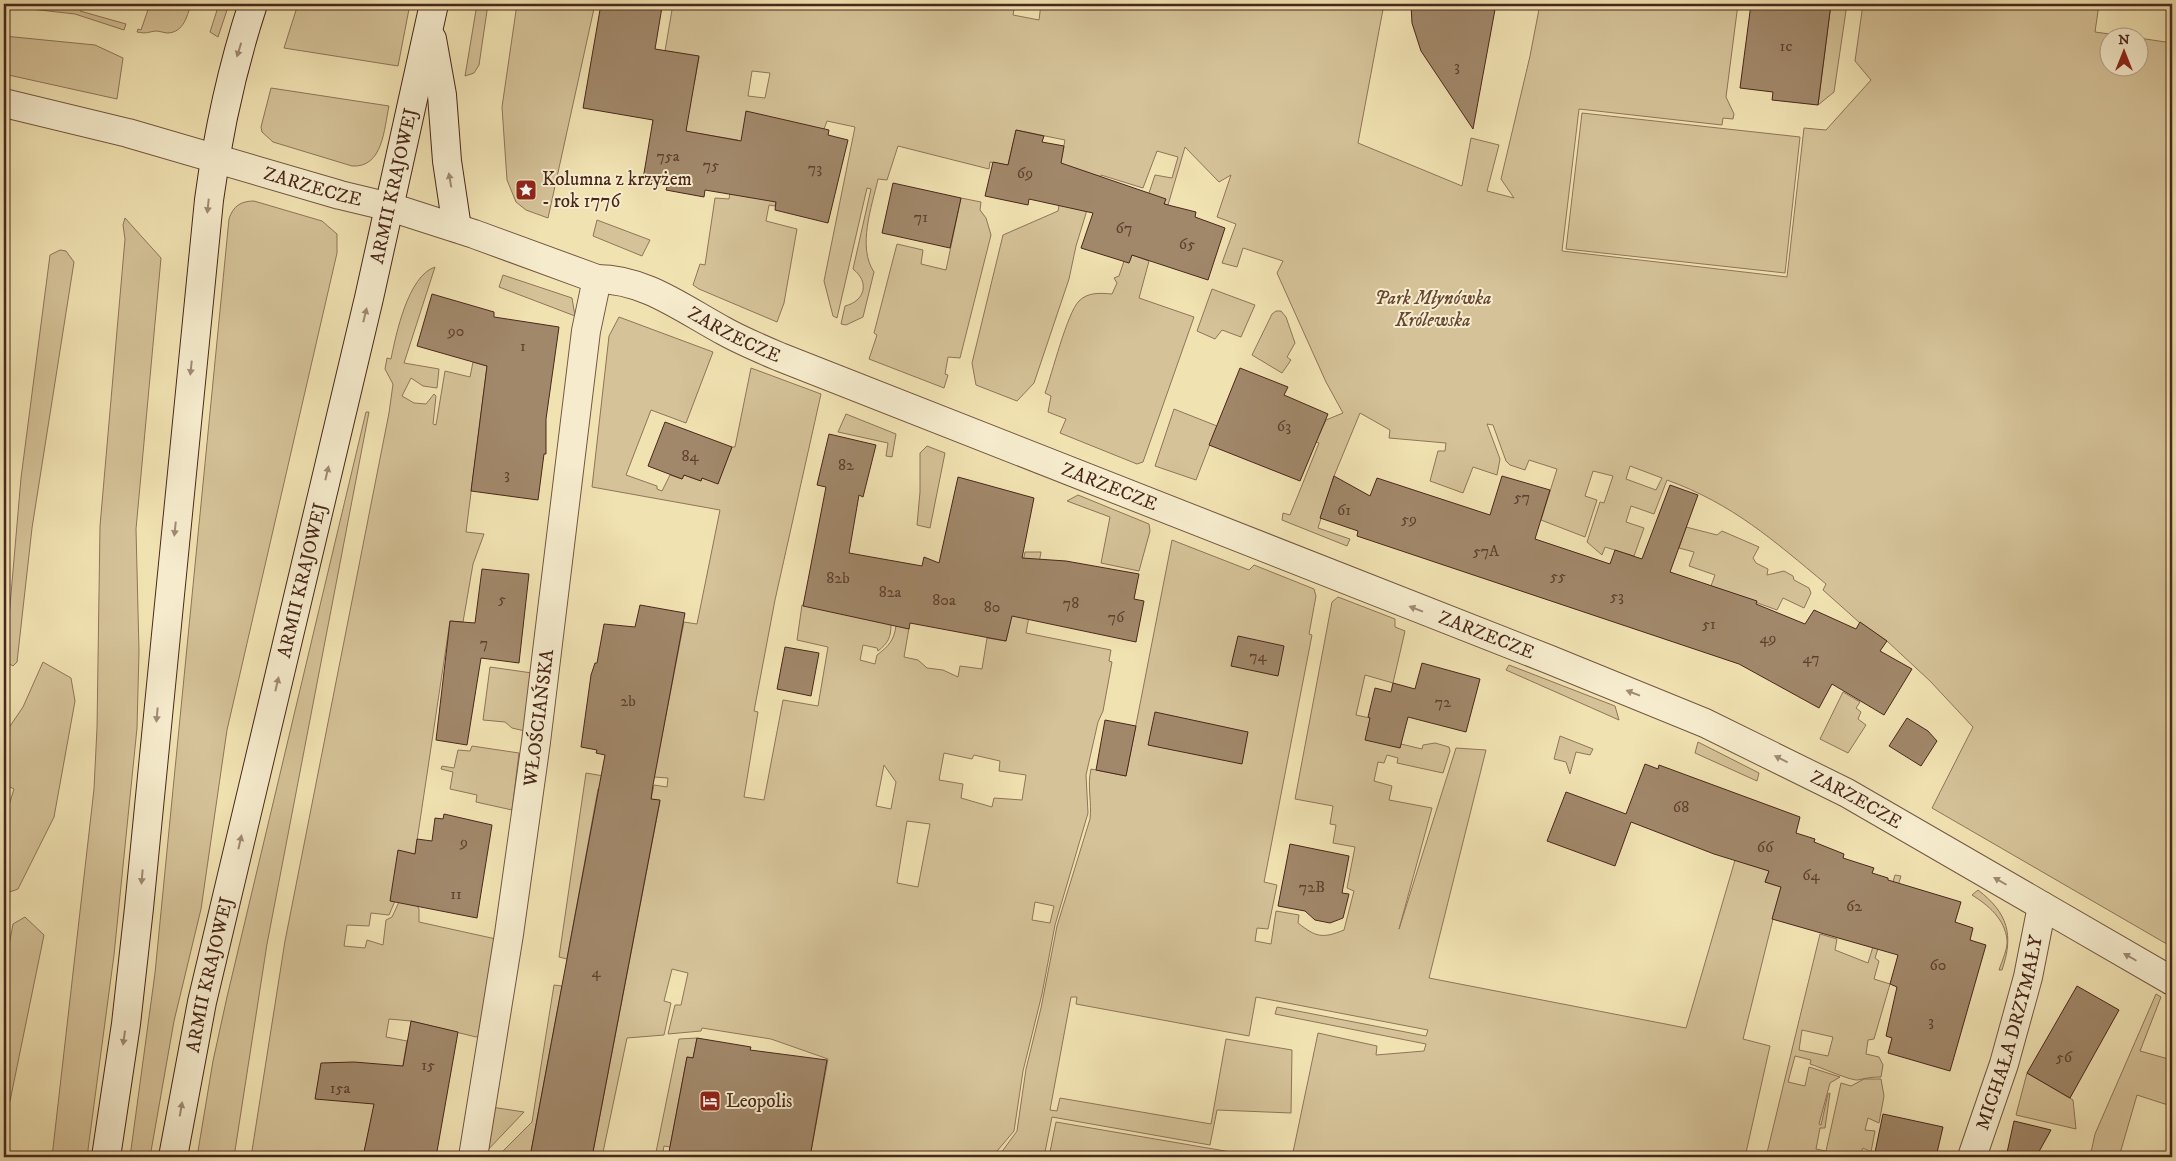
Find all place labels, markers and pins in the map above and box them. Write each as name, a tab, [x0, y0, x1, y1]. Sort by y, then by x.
place label: Kolumna z krzyżem - rok 1776	[542, 168, 692, 213]
place icon: Kolumna z krzyżem - rok 1776	[514, 178, 538, 202]
hotel icon: Leopolis	[698, 1089, 722, 1113]
place label: Leopolis	[726, 1090, 792, 1113]

